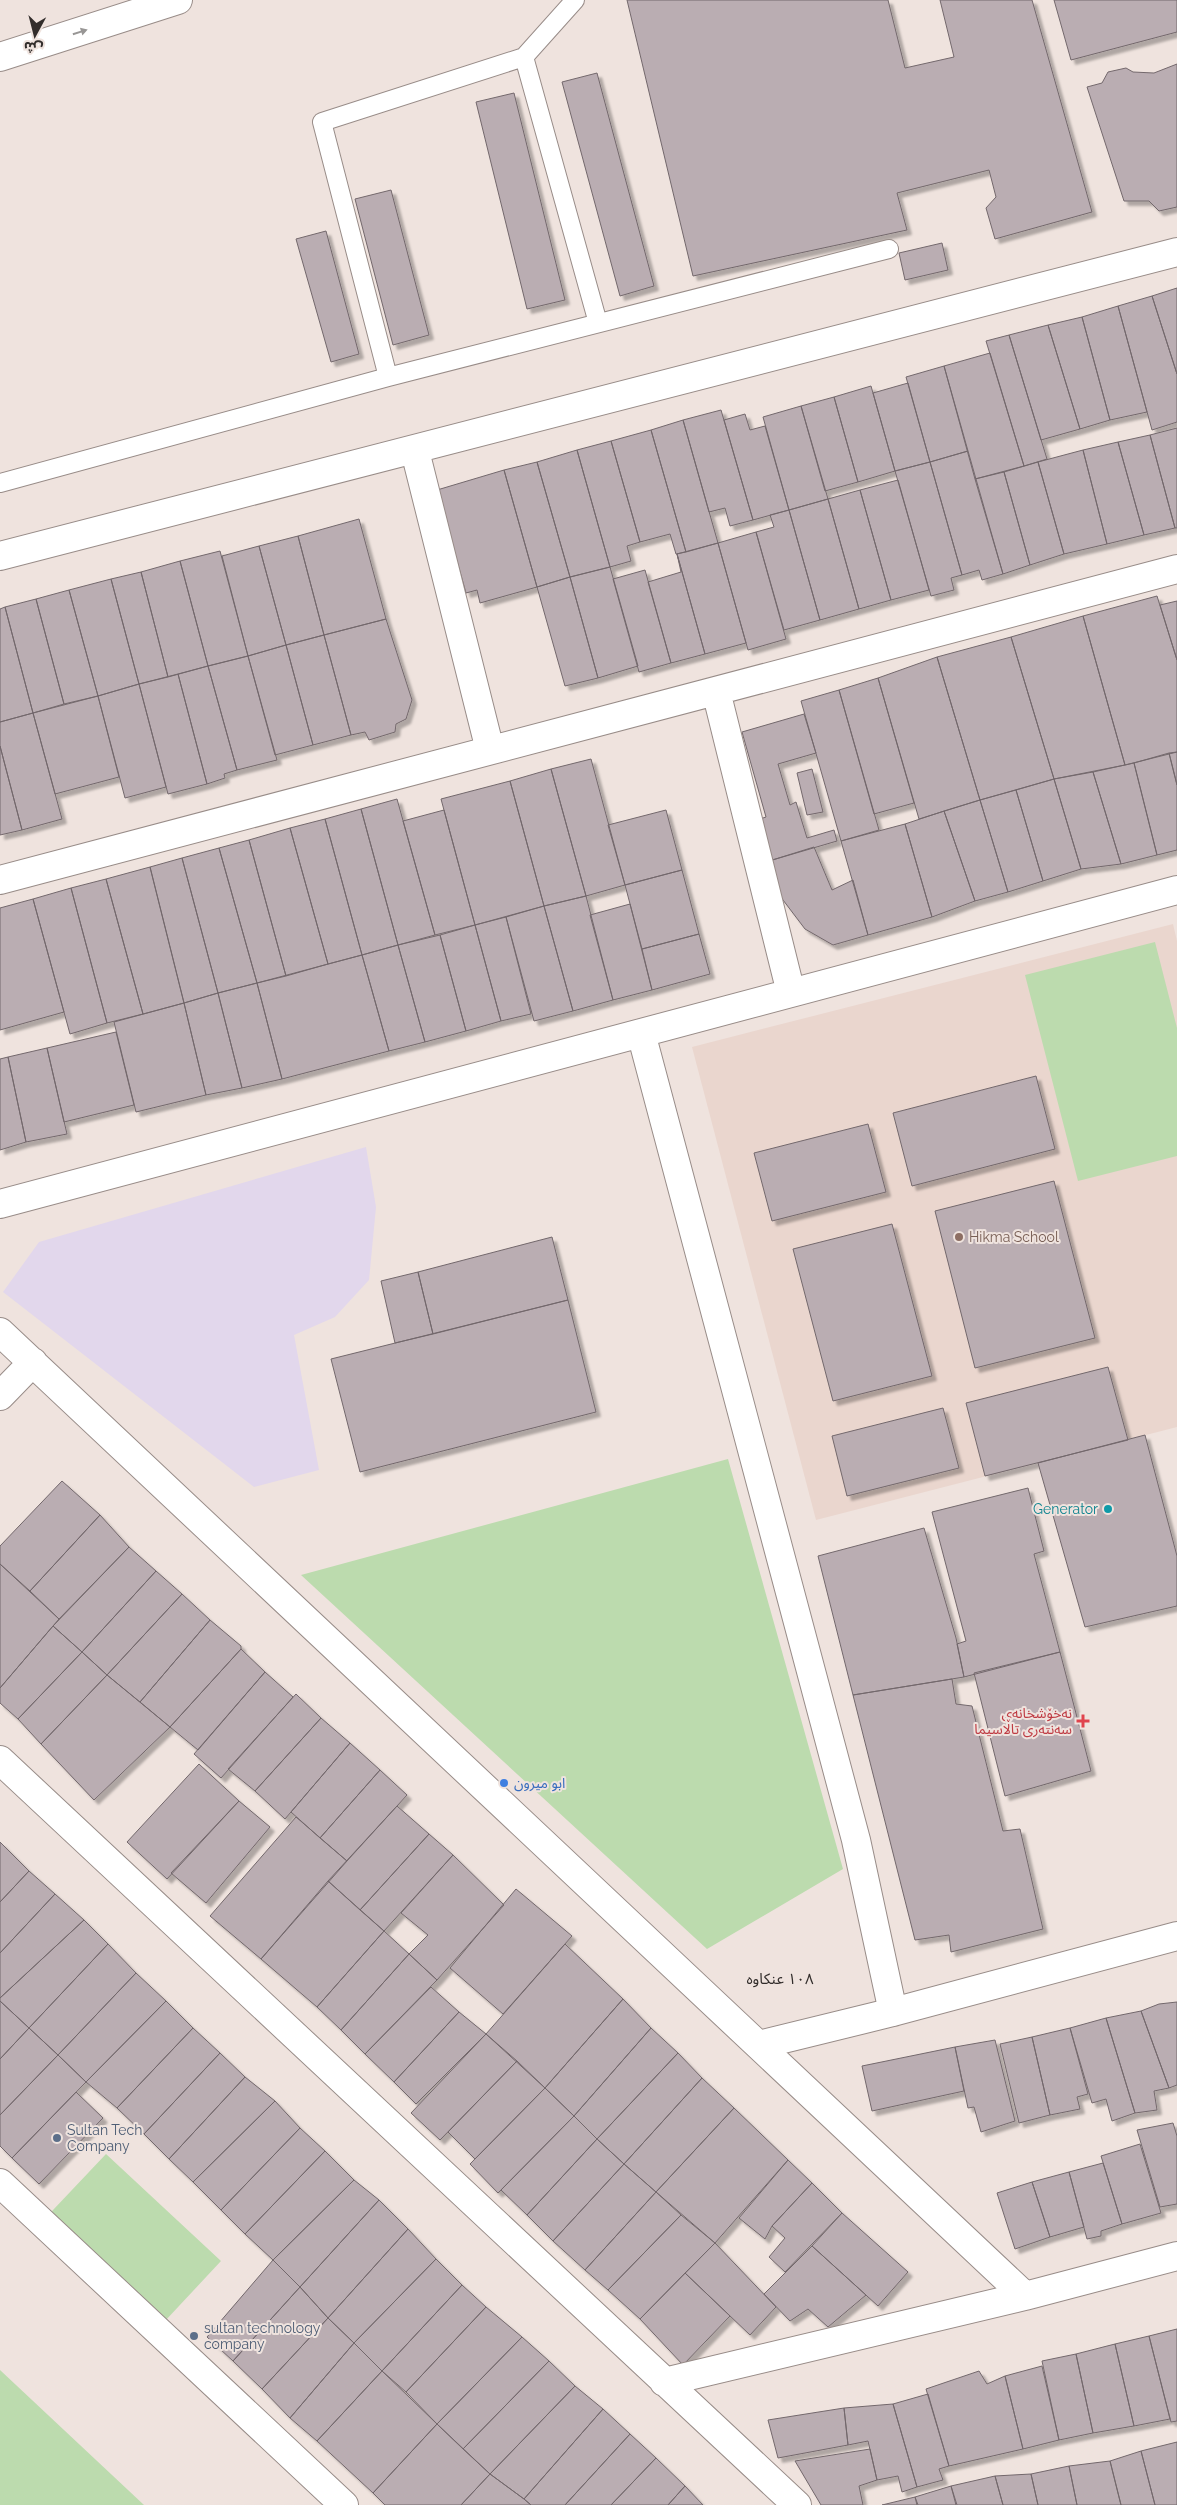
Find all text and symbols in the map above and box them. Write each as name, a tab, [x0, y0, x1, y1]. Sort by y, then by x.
north arrow	[10, 10, 60, 60]
one-way arrow	[72, 27, 87, 35]
text: ش	[23, 39, 44, 57]
place label: Hikma School	[969, 1229, 1059, 1245]
marker: Hikma School	[953, 1231, 965, 1243]
place label: Generator	[1033, 1501, 1098, 1517]
marker: Generator	[1102, 1503, 1114, 1515]
place label: نەخۆشخانەی سەنتەری تاڵاسیما	[974, 1705, 1072, 1738]
marker: نەخۆشخانەی سەنتەری تاڵاسیما	[1076, 1714, 1090, 1728]
place label: ابو ميرون	[514, 1775, 565, 1792]
marker: ابو ميرون	[498, 1777, 510, 1789]
district label: ١٠٨ عنکاوە	[746, 1970, 814, 1988]
place label: Sultan Tech Company	[67, 2122, 142, 2154]
marker: Sultan Tech Company	[51, 2132, 63, 2144]
place label: sultan technology company	[204, 2320, 321, 2352]
marker: sultan technology company	[188, 2330, 200, 2342]

